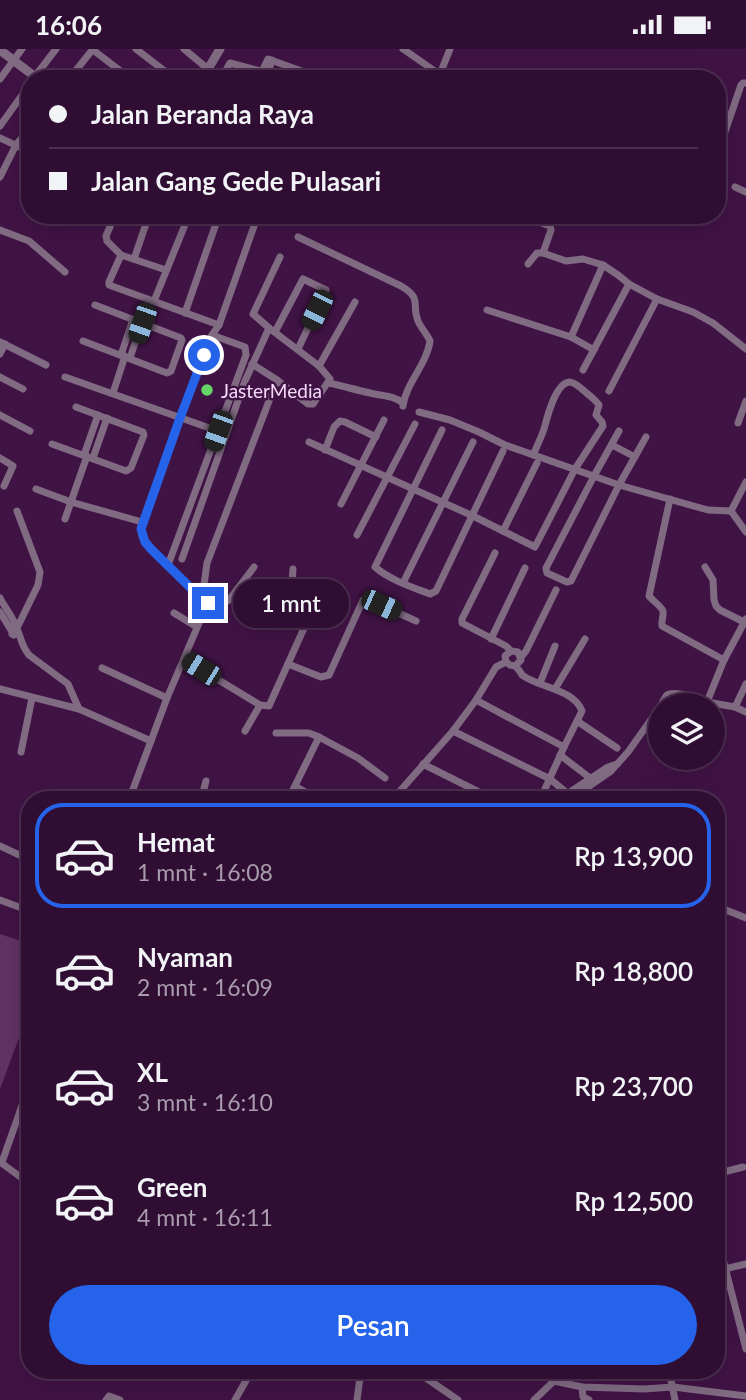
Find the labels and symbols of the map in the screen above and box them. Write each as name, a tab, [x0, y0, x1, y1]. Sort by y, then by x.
car	[299, 287, 336, 333]
car	[126, 300, 159, 346]
route start	[188, 339, 220, 371]
place label: JasterMedia	[221, 379, 322, 402]
marker: JasterMedia	[199, 382, 215, 398]
car	[201, 408, 236, 454]
callout: 1 mnt	[232, 579, 348, 627]
route end	[192, 587, 224, 619]
car	[358, 587, 405, 623]
car	[178, 649, 225, 689]

